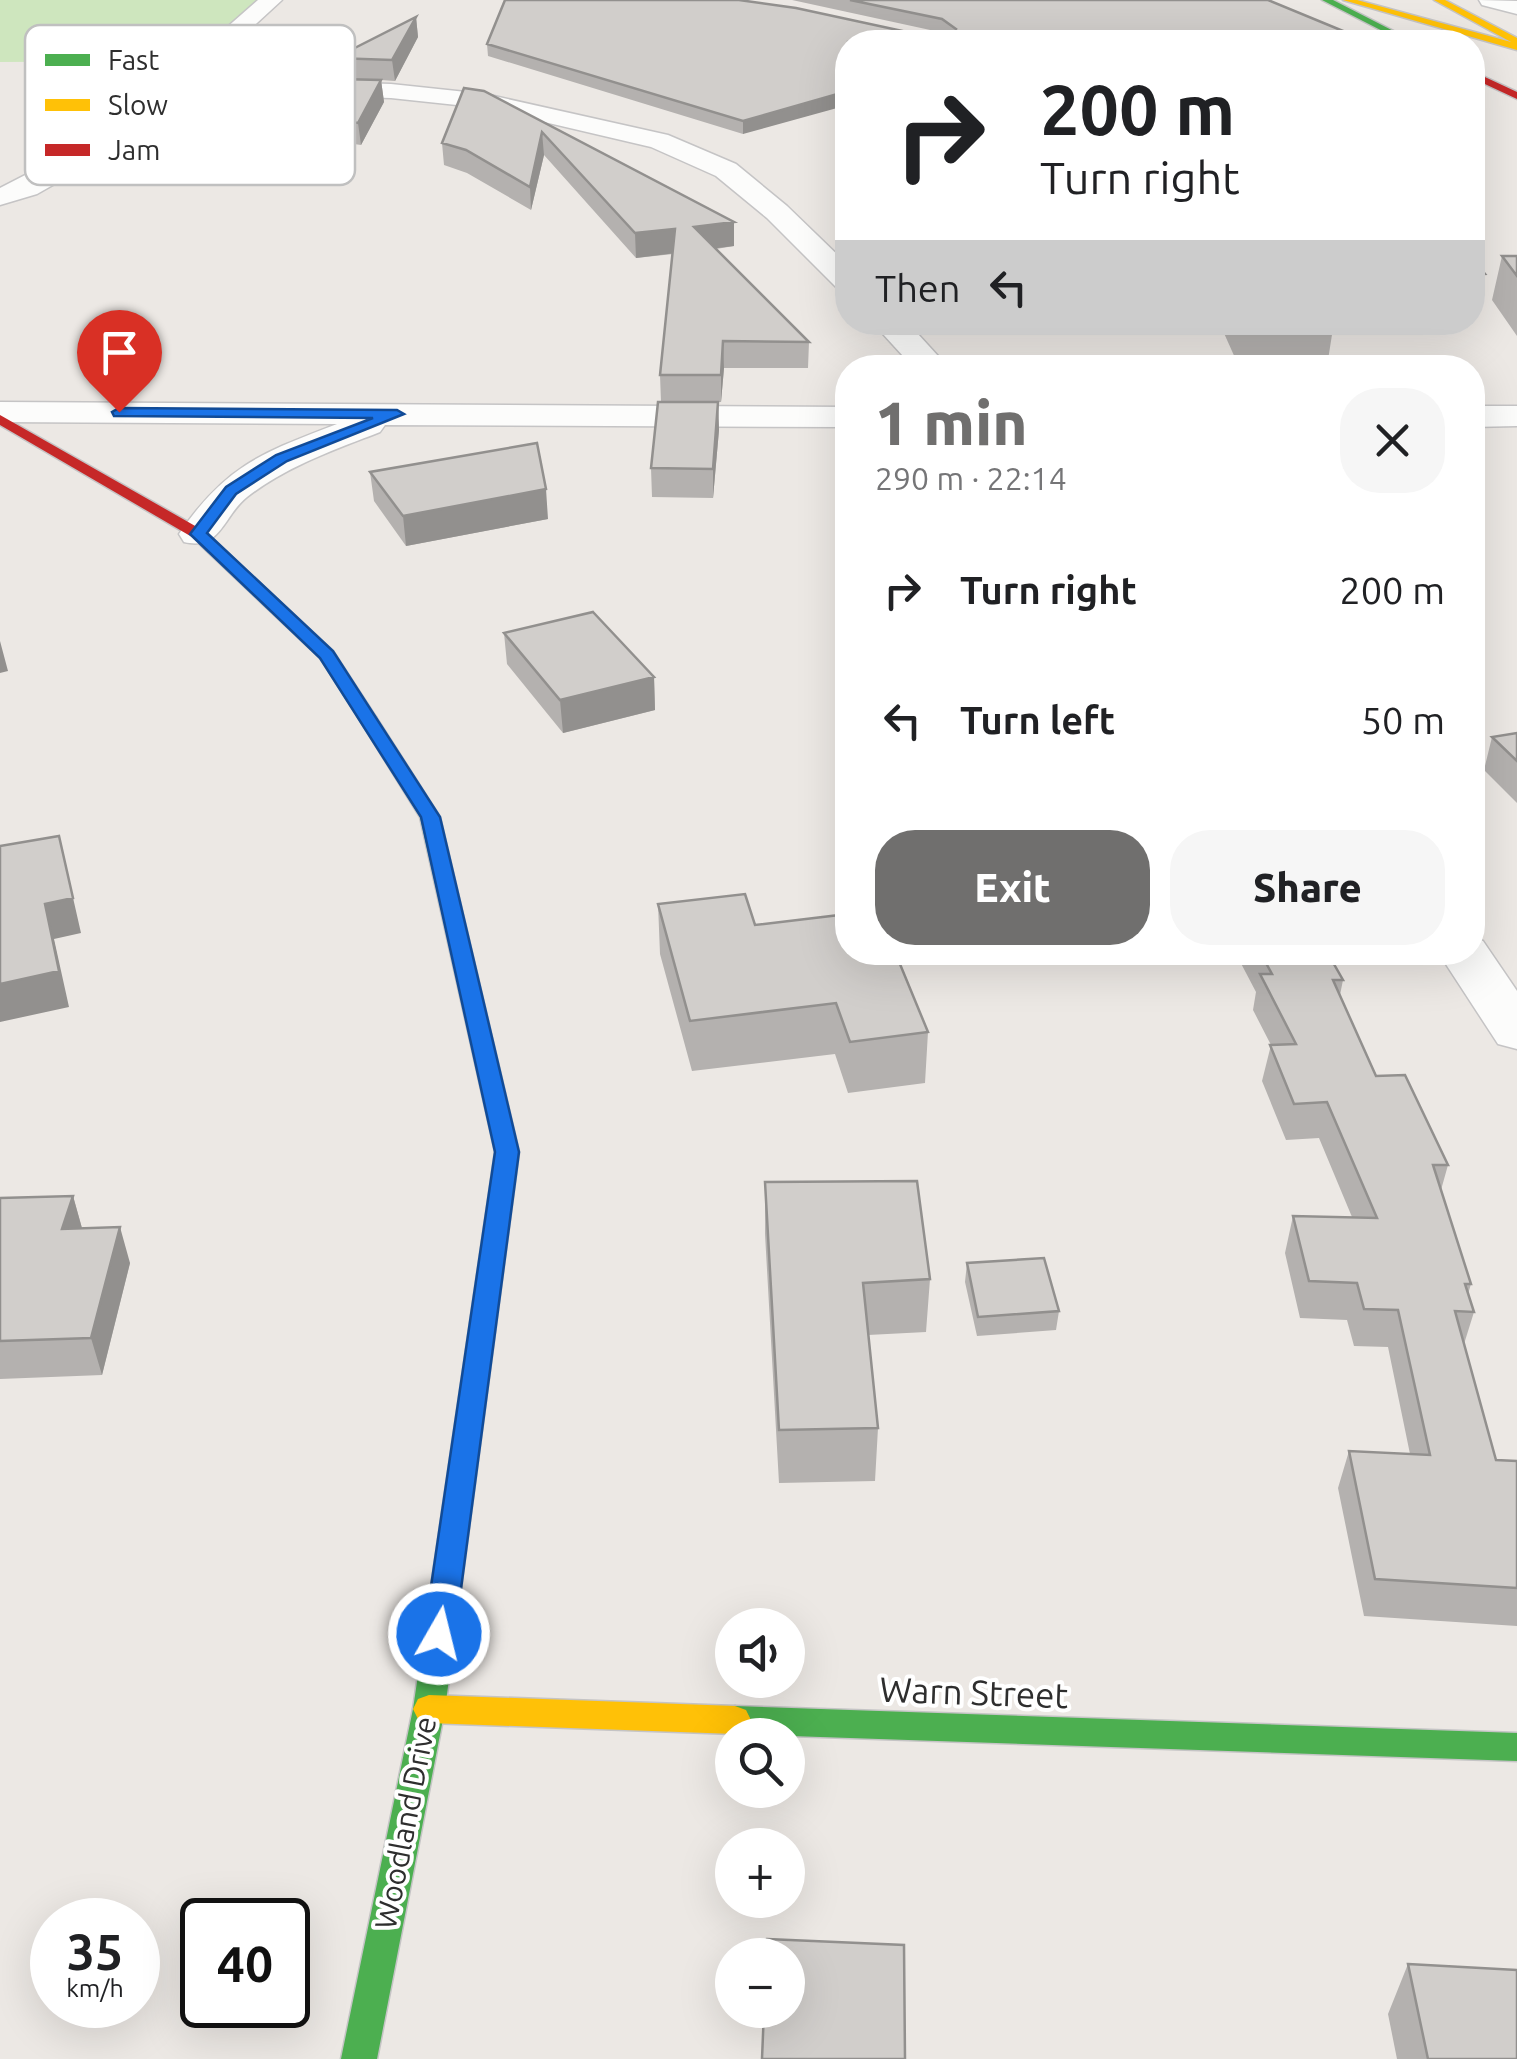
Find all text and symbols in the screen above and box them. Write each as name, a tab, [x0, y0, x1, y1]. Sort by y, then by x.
legend	[25, 25, 355, 185]
text: Fast	[108, 44, 159, 75]
icon: right	[875, 70, 1005, 200]
text: 200 m	[1040, 70, 1235, 148]
text: Slow	[108, 89, 168, 120]
text: Jam	[108, 134, 160, 165]
text: Turn right	[1040, 152, 1240, 203]
icon: left	[981, 260, 1036, 315]
text: Then	[875, 267, 961, 309]
pin	[77, 310, 162, 413]
icon: arrive	[92, 325, 147, 380]
button: close	[1340, 388, 1445, 493]
text: 1 min	[875, 389, 1028, 456]
text: 290 m · 22:14	[875, 460, 1067, 496]
icon: right	[875, 563, 930, 618]
text: Turn right	[960, 569, 1137, 611]
text: 200 m	[1339, 569, 1445, 611]
icon: left	[875, 693, 930, 748]
text: Turn left	[960, 699, 1115, 741]
text: 50 m	[1361, 699, 1445, 741]
button: Exit	[875, 830, 1150, 945]
button: Share	[1170, 830, 1445, 945]
position arrow	[387, 1582, 491, 1686]
map controls	[715, 1608, 805, 2028]
button: sound	[715, 1608, 805, 1698]
street label: Warn Street	[879, 1669, 1069, 1715]
street label: Woodland Drive	[368, 1714, 442, 1932]
button: search	[715, 1718, 805, 1808]
button: +	[715, 1828, 805, 1918]
speed limit sign: 40	[180, 1898, 310, 2028]
text: 35	[67, 1923, 123, 1979]
button: −	[715, 1938, 805, 2028]
text: km/h	[66, 1974, 124, 2002]

